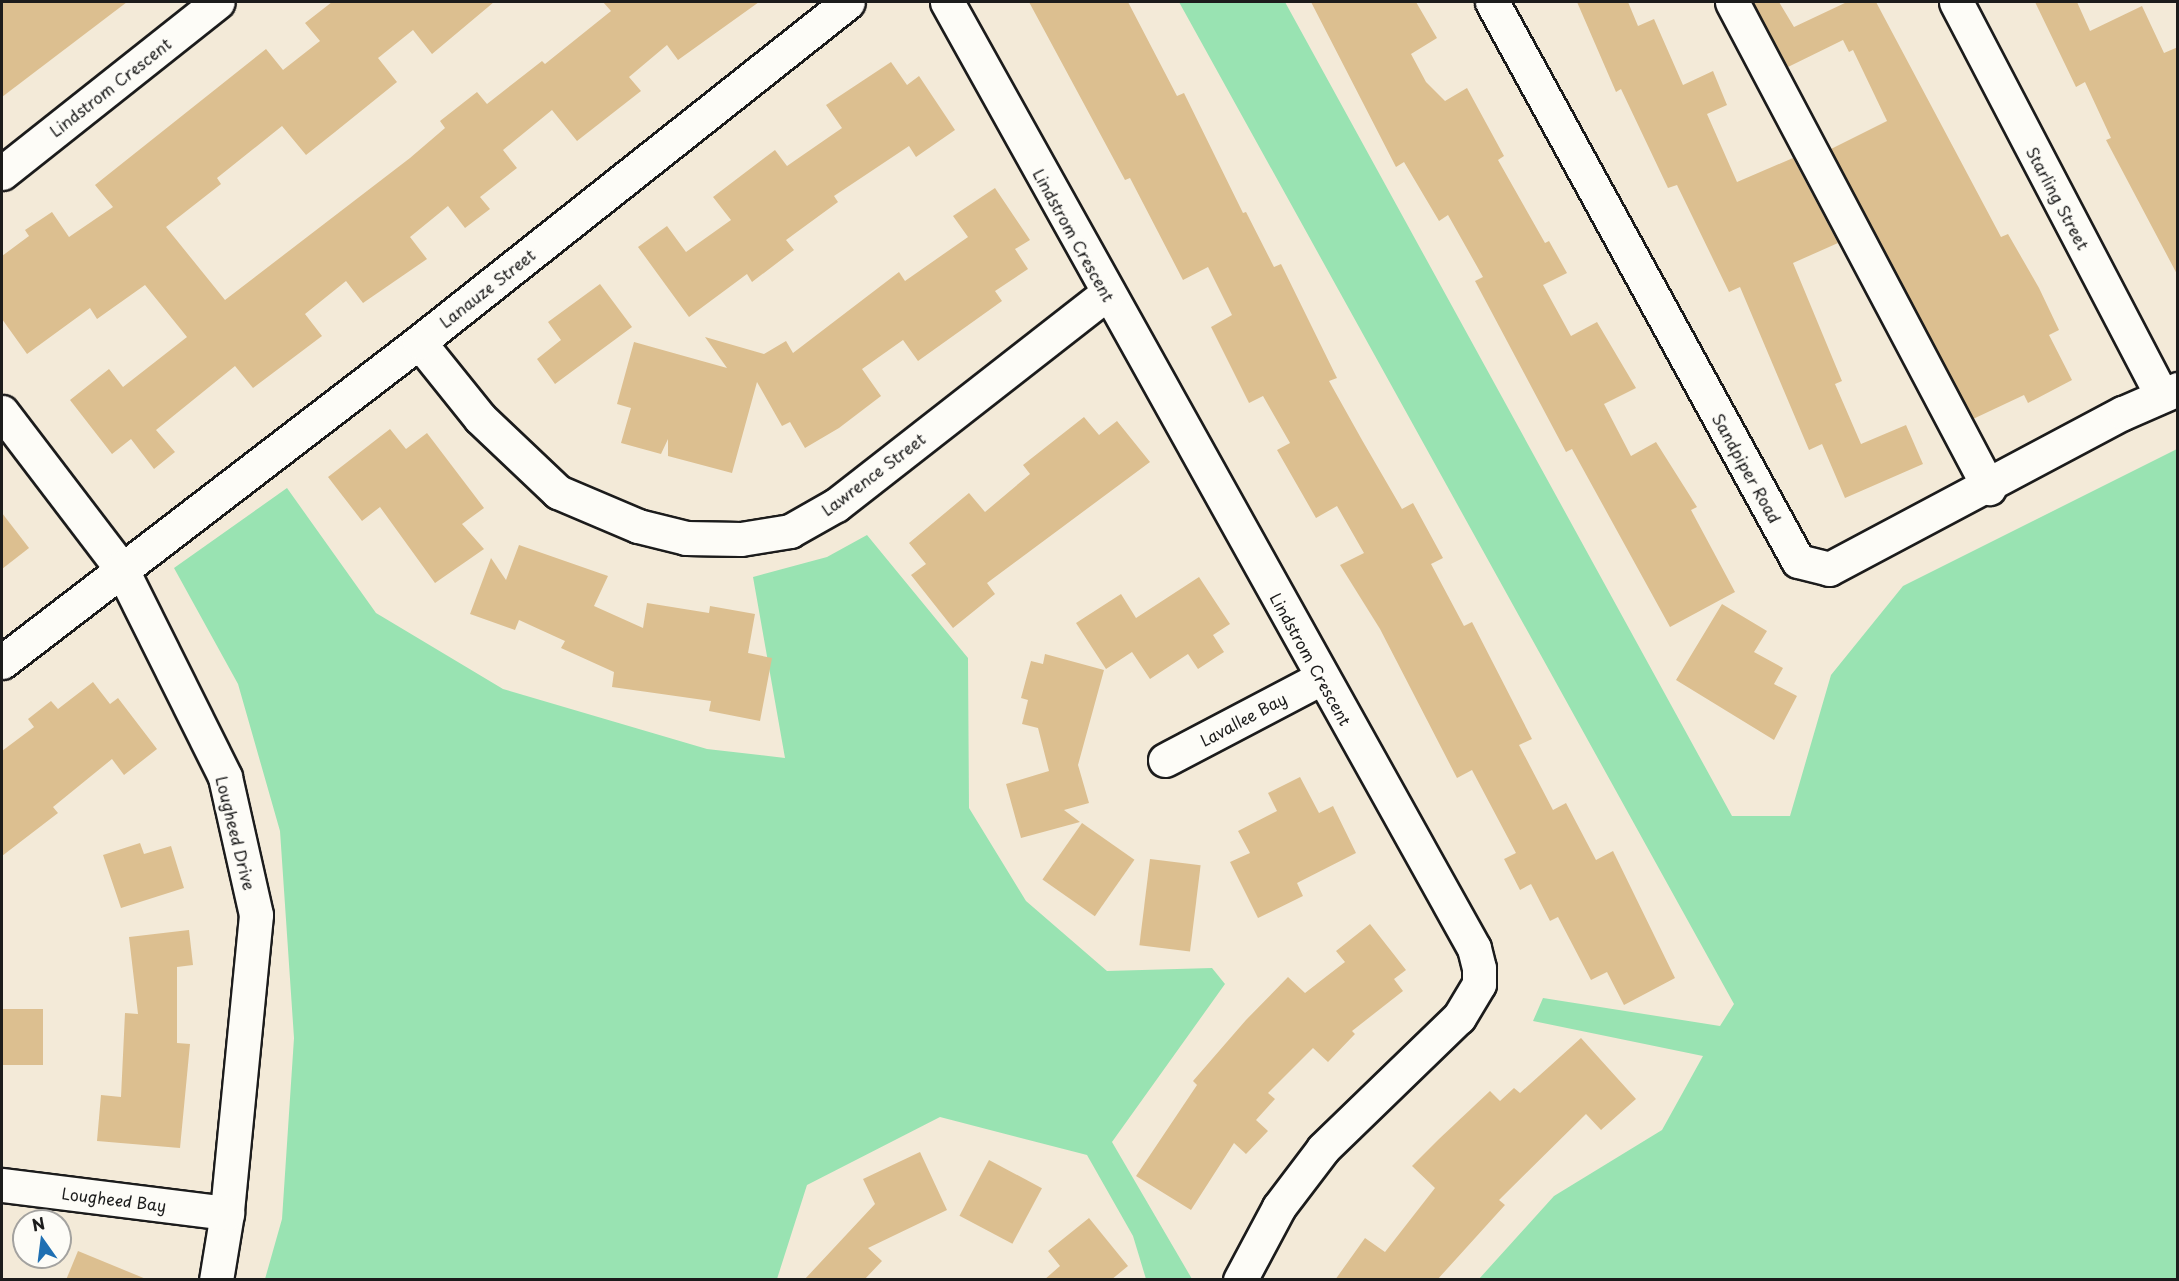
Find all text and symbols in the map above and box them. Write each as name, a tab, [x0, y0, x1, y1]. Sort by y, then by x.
street label: Lindstrom Crescent	[45, 34, 175, 140]
street label: Starling Street	[2023, 143, 2093, 253]
street label: Lindstrom Crescent	[1029, 165, 1119, 305]
street label: Lanauze Street	[435, 245, 539, 331]
street label: Sandpiper Road	[1709, 409, 1785, 527]
street label: Lawrence Street	[817, 428, 929, 520]
street label: Lindstrom Crescent	[1266, 589, 1356, 729]
street label: Lavallee Bay	[1196, 688, 1290, 750]
street label: Lougheed Drive	[212, 773, 260, 893]
street label: Lougheed Bay	[60, 1183, 168, 1215]
north arrow	[12, 1209, 72, 1269]
text: N	[29, 1210, 47, 1237]

